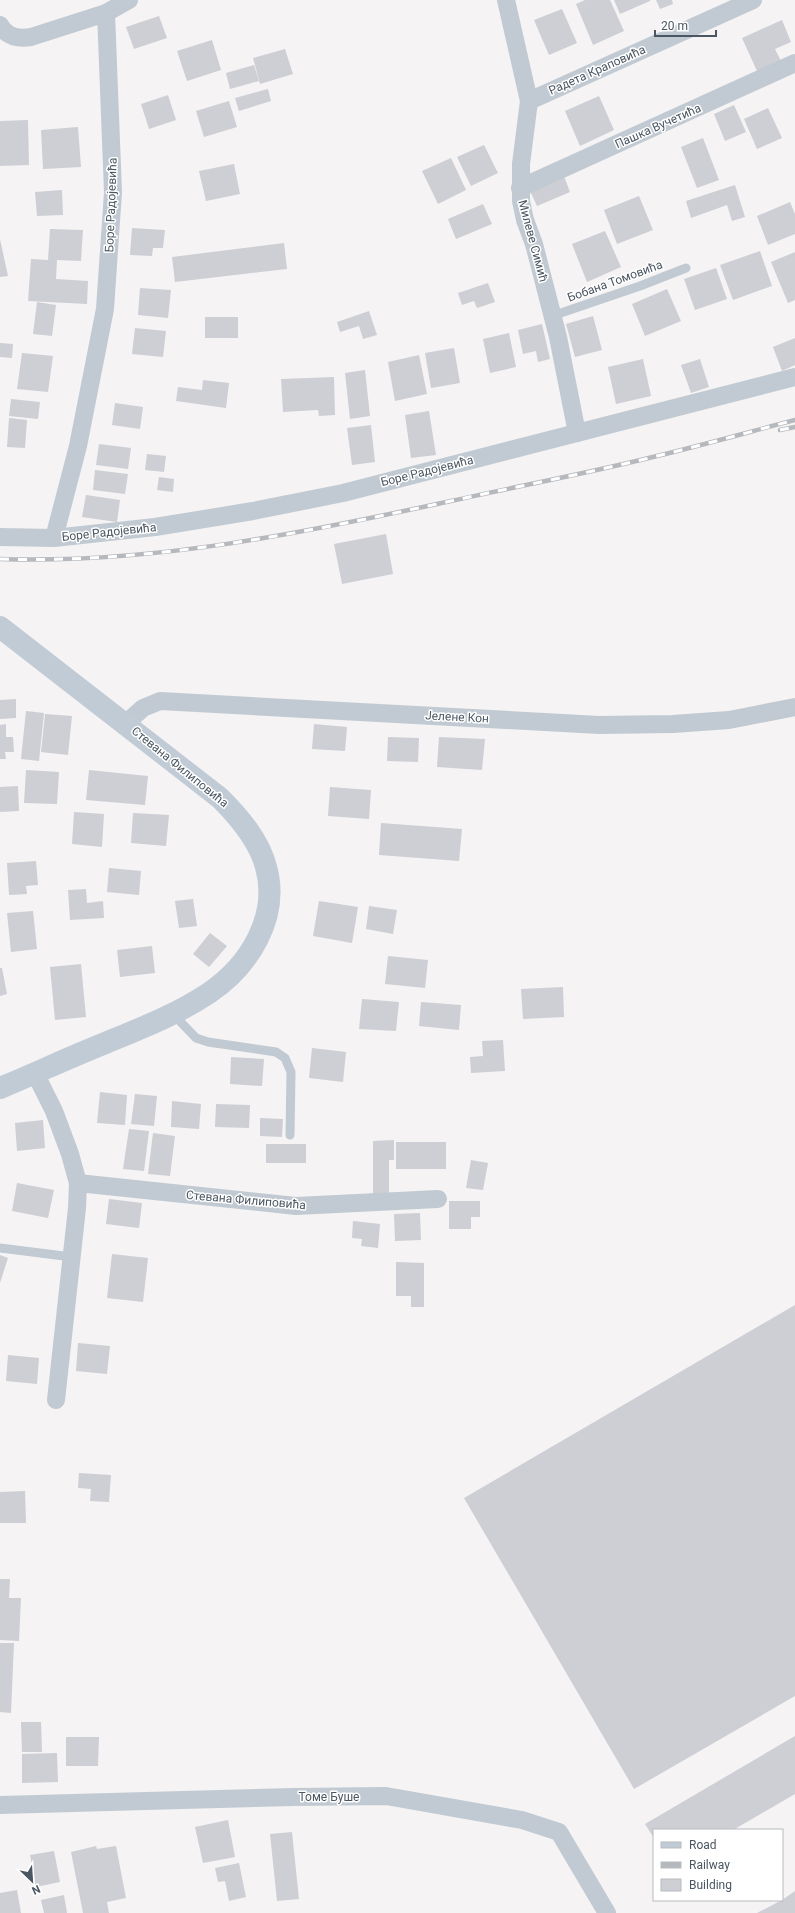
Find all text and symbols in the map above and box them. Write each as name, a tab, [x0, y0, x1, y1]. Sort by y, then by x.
scale bar	[655, 12, 716, 38]
text: 20 m	[661, 19, 688, 33]
street label: Радета Краповића	[546, 42, 648, 98]
street label: Пашка Вучетића	[613, 101, 703, 151]
street label: Боре Радојевића	[102, 157, 120, 253]
street label: Милеве Симић	[515, 198, 551, 284]
street label: Бобана Томовића	[566, 257, 664, 305]
street label: Боре Радојевића	[379, 453, 475, 489]
street label: Боре Радојевића	[61, 520, 157, 544]
street label: Јелене Кон	[425, 708, 489, 726]
street label: Стевана Филиповића	[129, 724, 231, 810]
street label: Стевана Филиповића	[186, 1188, 306, 1212]
street label: Томе Буше	[299, 1790, 359, 1804]
legend	[653, 1829, 783, 1901]
text: Road	[689, 1838, 717, 1852]
text: Railway	[689, 1858, 730, 1872]
north arrow	[12, 1861, 52, 1901]
text: Building	[689, 1878, 732, 1892]
text: N	[30, 1882, 42, 1897]

